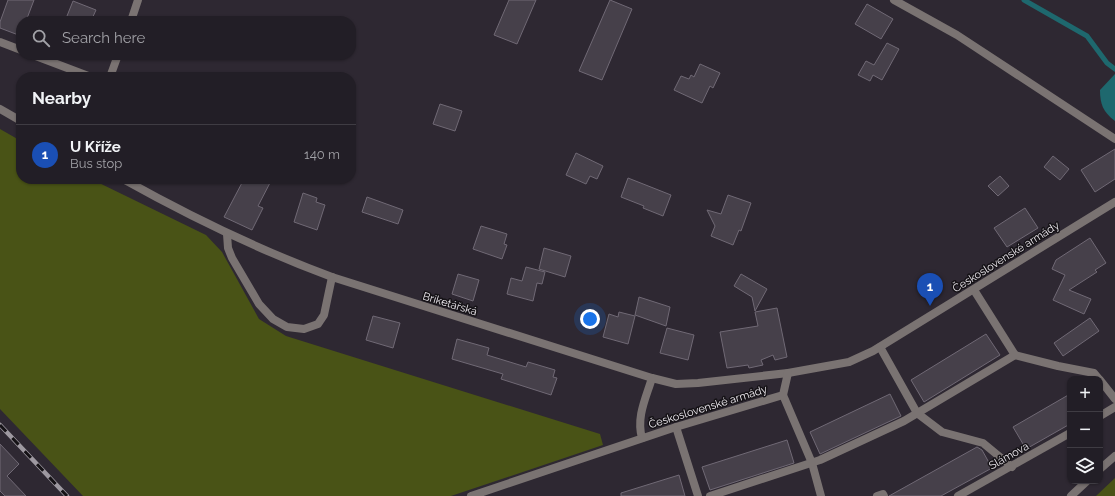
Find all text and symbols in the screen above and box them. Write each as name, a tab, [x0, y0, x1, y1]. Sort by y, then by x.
search box	[16, 16, 356, 60]
icon: search	[30, 27, 52, 49]
text: Search here	[62, 29, 145, 47]
text: Nearby	[32, 88, 91, 108]
text: U Kříže	[70, 138, 121, 156]
text: 1	[42, 147, 48, 162]
text: 140 m	[304, 147, 340, 162]
text: Bus stop	[70, 156, 122, 171]
street label: Československé armády	[950, 218, 1062, 295]
pin: 1	[917, 273, 943, 306]
street label: Briketářská	[421, 290, 479, 318]
your location	[580, 309, 600, 329]
map controls	[1067, 376, 1103, 484]
button: +	[1067, 376, 1103, 412]
street label: Československé armády	[647, 382, 769, 431]
button: −	[1067, 412, 1103, 448]
street label: Slámova	[987, 440, 1031, 472]
button: layers	[1067, 448, 1103, 484]

